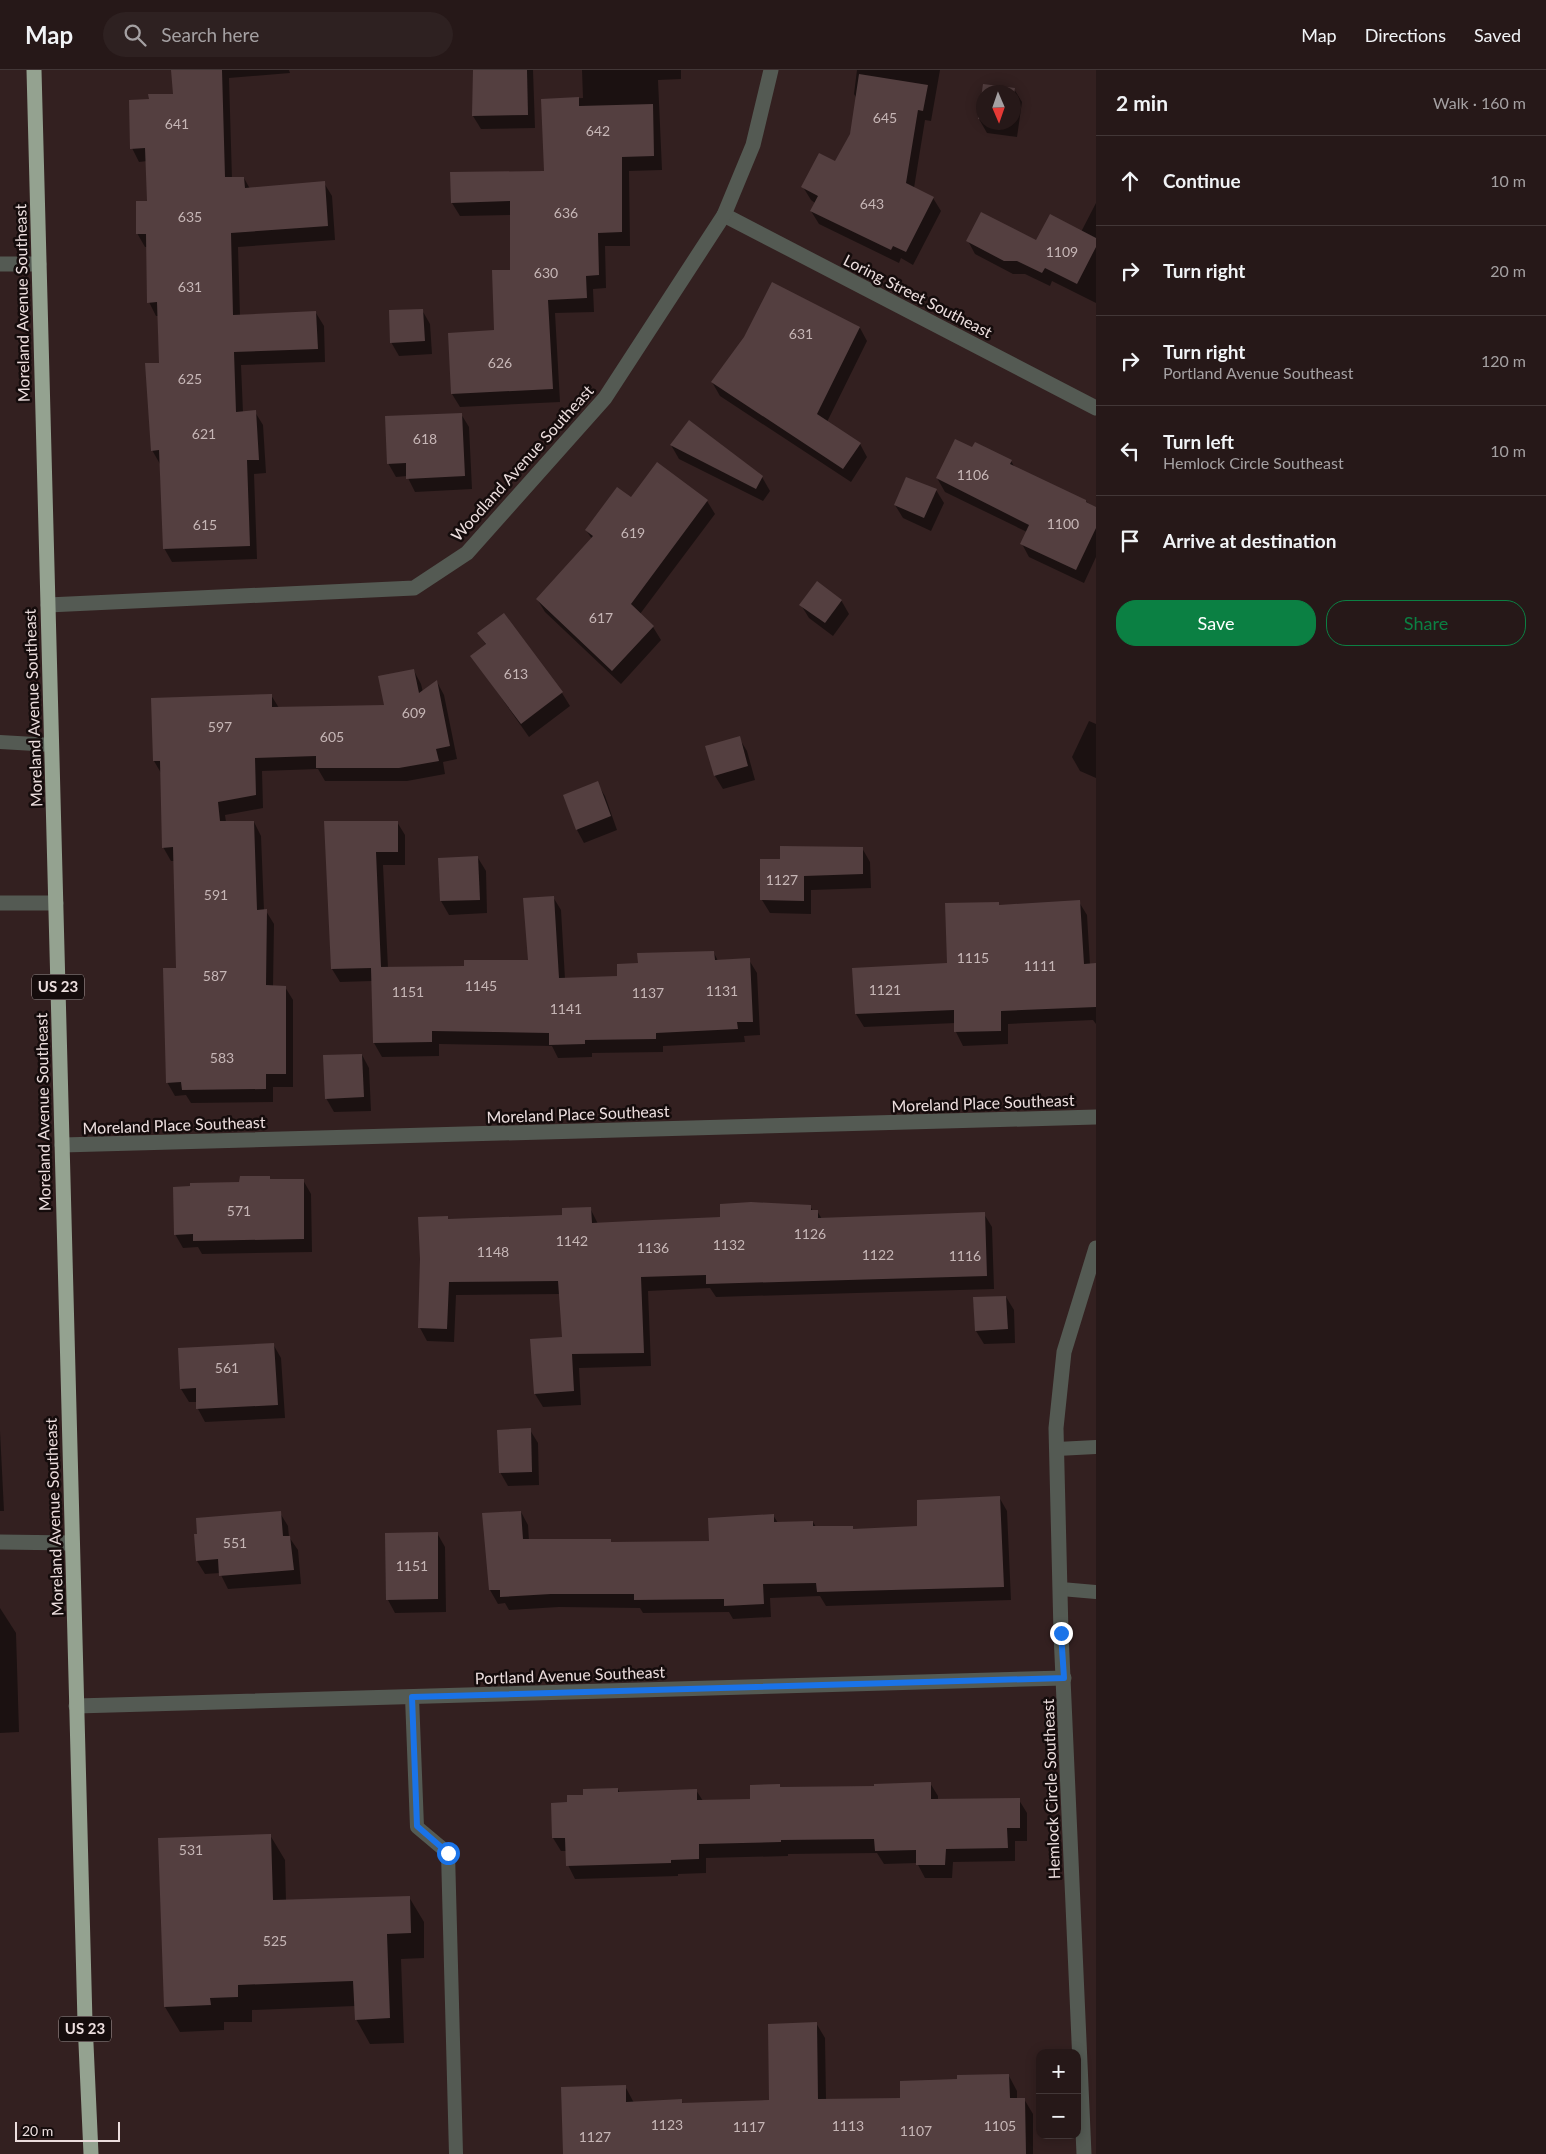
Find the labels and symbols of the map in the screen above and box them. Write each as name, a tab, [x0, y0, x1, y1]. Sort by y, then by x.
north arrow	[976, 85, 1021, 130]
house number: 645	[873, 109, 897, 126]
house number: 641	[165, 115, 189, 132]
house number: 642	[586, 122, 610, 139]
house number: 643	[860, 195, 884, 212]
street label: Moreland Avenue Southeast	[10, 203, 33, 402]
house number: 636	[554, 204, 578, 221]
house number: 635	[178, 208, 202, 225]
house number: 1109	[1046, 243, 1078, 260]
street label: Loring Street Southeast	[841, 250, 996, 341]
house number: 630	[534, 264, 558, 281]
house number: 631	[178, 278, 202, 295]
house number: 631	[789, 325, 813, 342]
house number: 626	[488, 354, 512, 371]
house number: 625	[178, 370, 202, 387]
street label: Woodland Avenue Southeast	[447, 381, 597, 545]
house number: 621	[192, 425, 216, 442]
house number: 618	[413, 430, 437, 447]
house number: 1106	[957, 466, 989, 483]
house number: 1100	[1047, 515, 1079, 532]
house number: 615	[193, 516, 217, 533]
house number: 619	[621, 524, 645, 541]
street label: Moreland Avenue Southeast	[20, 608, 45, 807]
house number: 617	[589, 609, 613, 626]
house number: 613	[504, 665, 528, 682]
house number: 609	[402, 704, 426, 721]
house number: 597	[208, 718, 232, 735]
house number: 605	[320, 728, 344, 745]
house number: 1127	[766, 871, 798, 888]
house number: 591	[204, 886, 228, 903]
house number: 1115	[957, 949, 989, 966]
house number: 1111	[1024, 957, 1056, 974]
house number: 587	[203, 967, 227, 984]
road number: US 23	[32, 974, 84, 1000]
house number: 1145	[465, 977, 497, 994]
house number: 1121	[869, 981, 901, 998]
house number: 1131	[706, 982, 738, 999]
house number: 1151	[392, 983, 424, 1000]
house number: 1137	[632, 984, 664, 1001]
house number: 1141	[550, 1000, 582, 1017]
street label: Moreland Avenue Southeast	[31, 1012, 54, 1211]
house number: 583	[210, 1049, 234, 1066]
street label: Moreland Place Southeast	[891, 1090, 1075, 1115]
street label: Moreland Place Southeast	[486, 1101, 670, 1126]
street label: Moreland Place Southeast	[82, 1112, 266, 1137]
house number: 571	[227, 1202, 251, 1219]
house number: 1126	[794, 1225, 826, 1242]
house number: 1142	[556, 1232, 588, 1249]
house number: 1132	[713, 1236, 745, 1253]
house number: 1136	[637, 1239, 669, 1256]
house number: 1148	[477, 1243, 509, 1260]
house number: 1122	[862, 1246, 894, 1263]
house number: 1116	[949, 1247, 981, 1264]
house number: 561	[215, 1359, 239, 1376]
street label: Moreland Avenue Southeast	[41, 1417, 66, 1616]
house number: 551	[223, 1534, 247, 1551]
house number: 1151	[396, 1557, 428, 1574]
route end	[1050, 1622, 1073, 1645]
street label: Portland Avenue Southeast	[475, 1662, 666, 1687]
street label: Hemlock Circle Southeast	[1038, 1698, 1063, 1880]
house number: 531	[179, 1841, 203, 1858]
route start	[437, 1842, 460, 1865]
house number: 525	[263, 1932, 287, 1949]
road number: US 23	[59, 2016, 111, 2042]
house number: 1123	[651, 2116, 683, 2133]
house number: 1113	[832, 2117, 864, 2134]
house number: 1105	[984, 2117, 1016, 2134]
house number: 1117	[733, 2118, 765, 2135]
scale bar	[15, 2119, 120, 2142]
house number: 1107	[900, 2122, 932, 2139]
house number: 1127	[579, 2128, 611, 2145]

